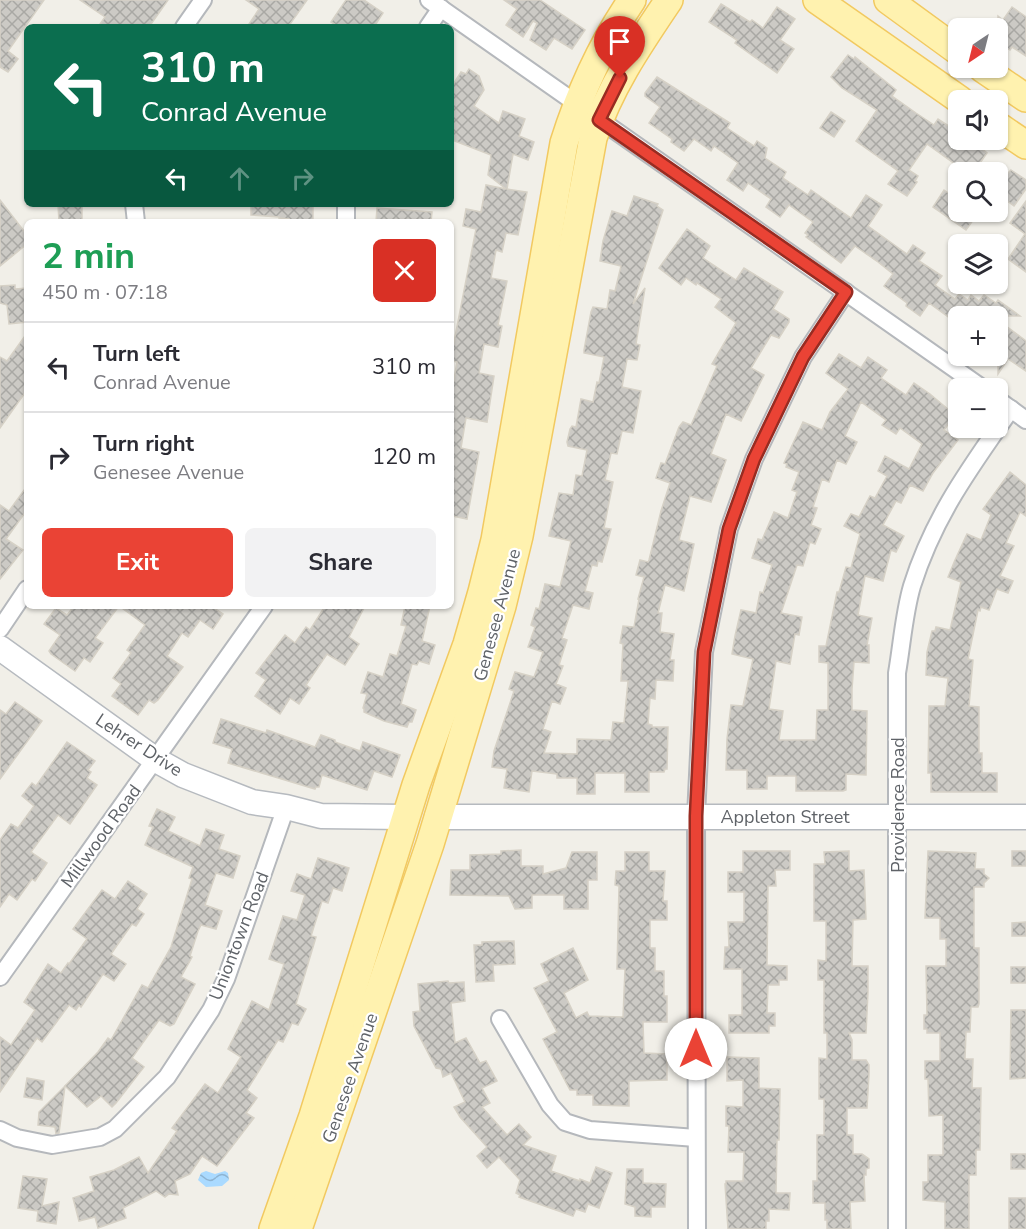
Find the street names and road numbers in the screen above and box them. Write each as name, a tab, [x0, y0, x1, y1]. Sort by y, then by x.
street label: Genesee Avenue	[468, 546, 526, 684]
street label: Lehrer Drive	[91, 708, 187, 782]
street label: Providence Road	[886, 737, 910, 873]
street label: Millwood Road	[55, 780, 147, 892]
street label: Appleton Street	[720, 805, 850, 829]
street label: Uniontown Road	[203, 868, 275, 1004]
street label: Genesee Avenue	[316, 1010, 384, 1146]

